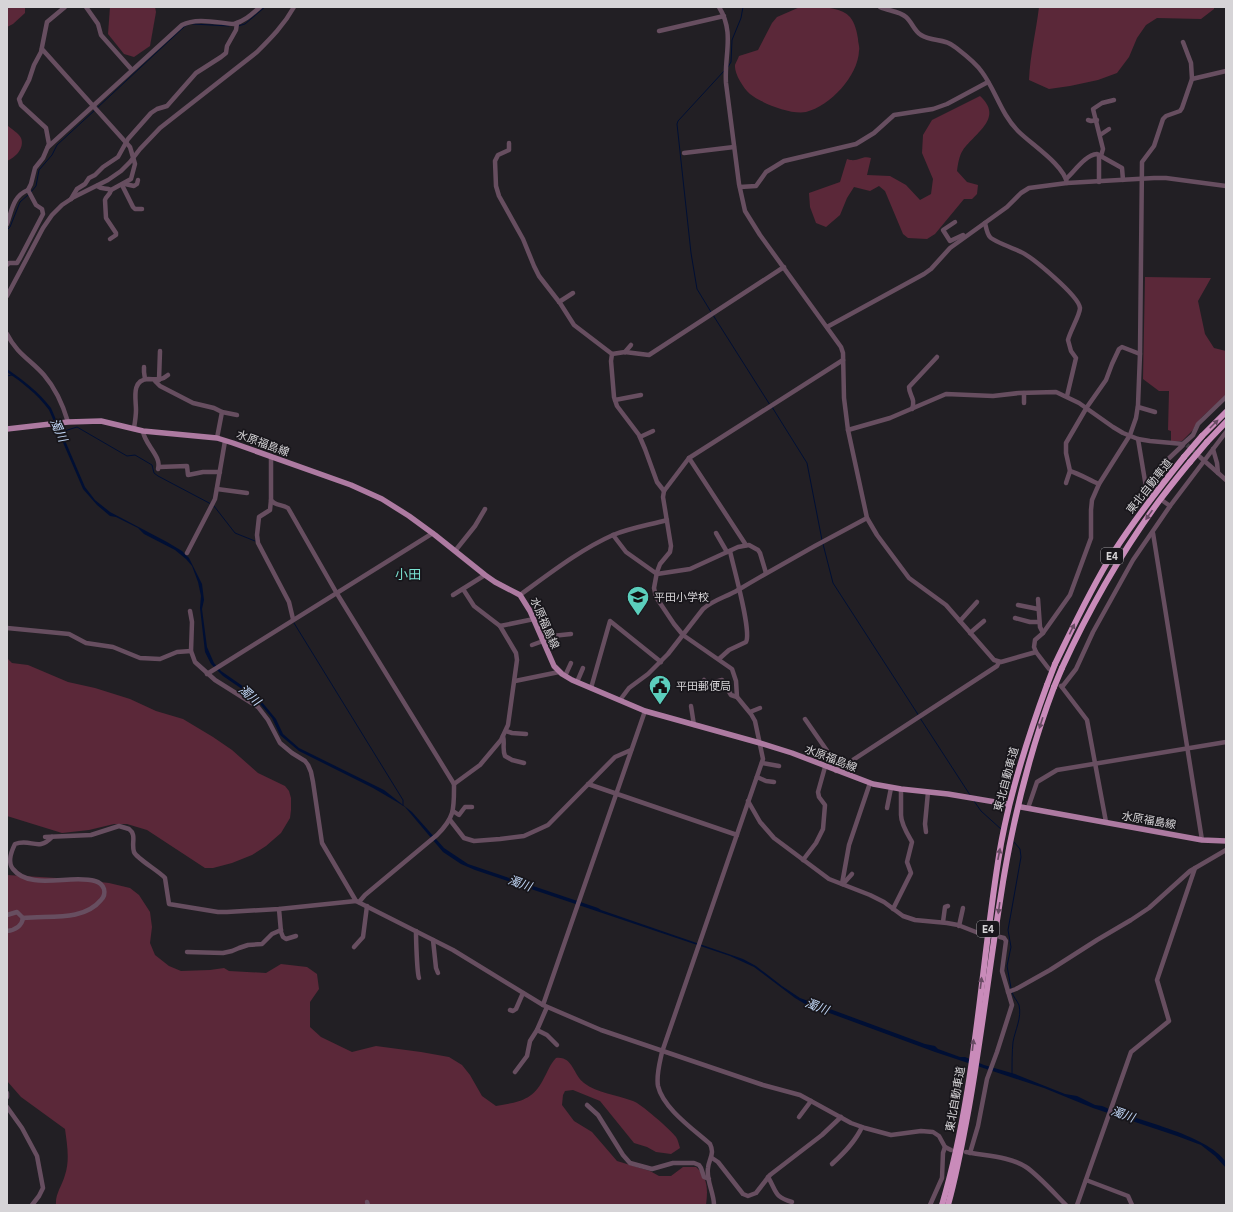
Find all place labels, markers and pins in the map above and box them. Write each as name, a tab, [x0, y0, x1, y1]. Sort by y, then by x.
school or university icon: 平田小学校	[625, 584, 651, 617]
place label: 平田小学校	[654, 590, 709, 604]
public building icon: 平田郵便局	[647, 673, 673, 706]
place label: 平田郵便局	[676, 679, 731, 693]

